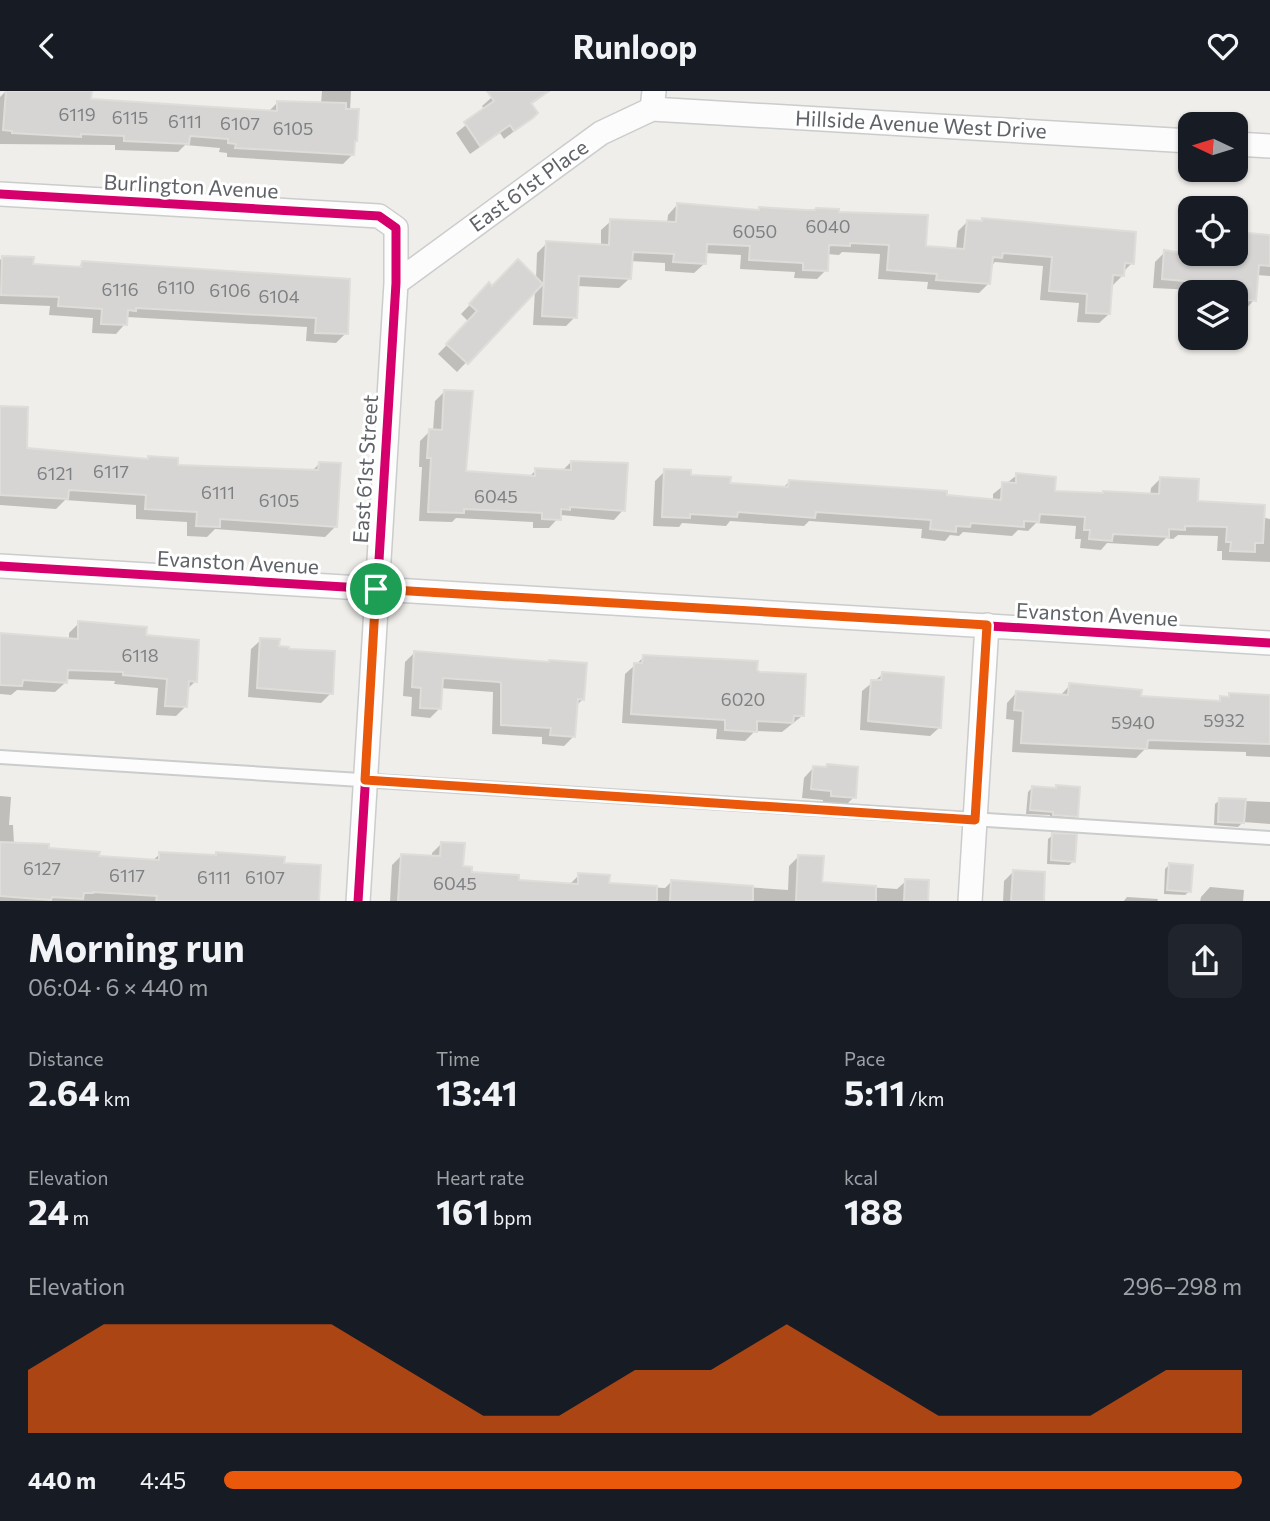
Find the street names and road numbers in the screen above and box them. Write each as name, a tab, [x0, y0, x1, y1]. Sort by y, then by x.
street label: Hillside Avenue West Drive	[795, 104, 1048, 143]
street label: East 61st Place	[464, 133, 592, 236]
street label: Burlington Avenue	[103, 168, 279, 203]
street label: East 61st Street	[347, 394, 382, 544]
street label: Evanston Avenue	[156, 545, 320, 578]
street label: Evanston Avenue	[1015, 597, 1179, 630]

